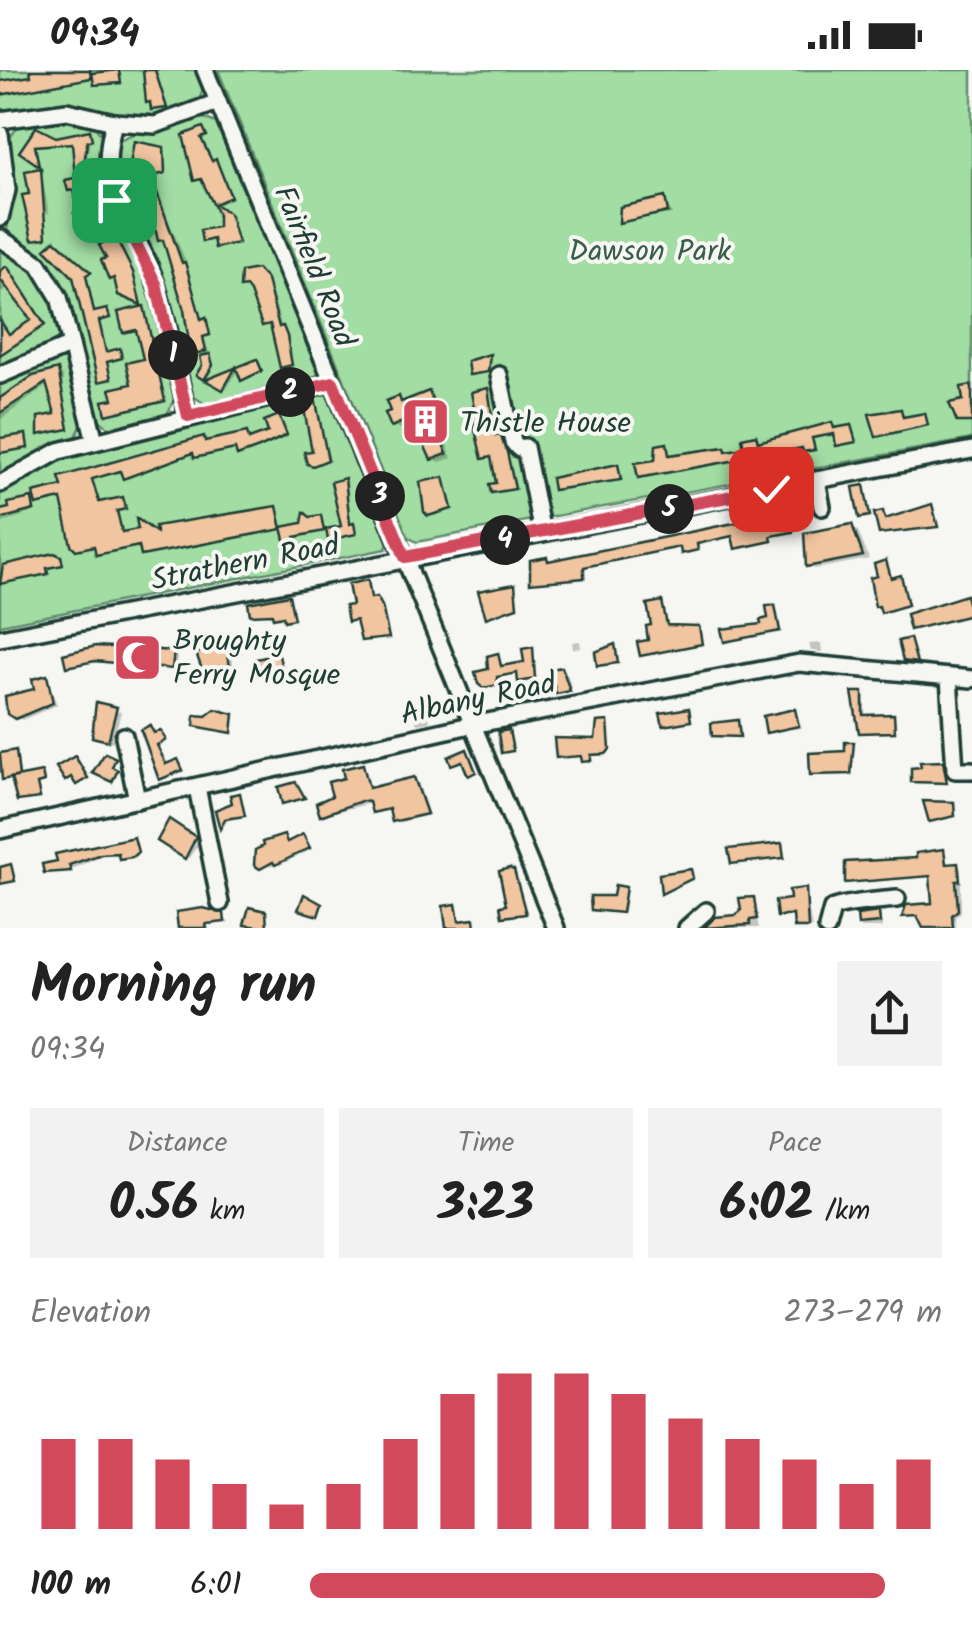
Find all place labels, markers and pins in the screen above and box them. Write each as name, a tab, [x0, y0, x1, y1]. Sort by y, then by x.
pin	[72, 158, 157, 243]
pin: 1	[148, 330, 198, 380]
pin: 2	[265, 367, 315, 417]
building icon: Thistle House	[399, 396, 451, 448]
place label: Thistle House	[460, 400, 631, 448]
pin	[729, 447, 814, 532]
pin: 3	[355, 471, 405, 521]
pin: 5	[644, 484, 694, 534]
pin: 4	[480, 515, 530, 565]
place label: Broughty Ferry Mosque	[173, 618, 340, 700]
mosque icon: Broughty Ferry Mosque	[112, 631, 164, 683]

